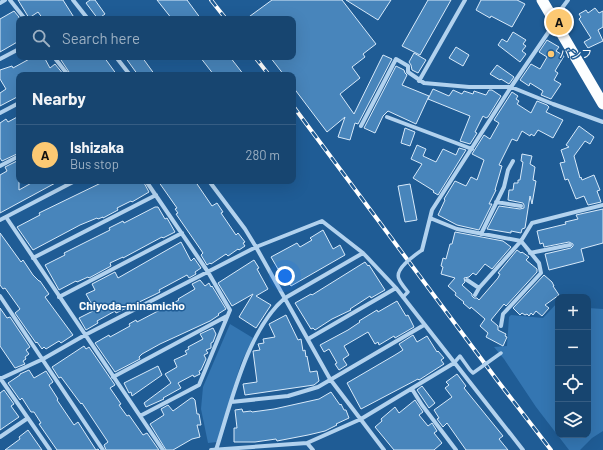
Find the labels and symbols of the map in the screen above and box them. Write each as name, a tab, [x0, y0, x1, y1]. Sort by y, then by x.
pin: A	[546, 7, 572, 37]
place label: バンフ	[559, 47, 592, 60]
marker: バンフ	[546, 49, 556, 59]
your location	[275, 266, 295, 286]
district label: Chiyoda-minamicho	[79, 298, 185, 312]

